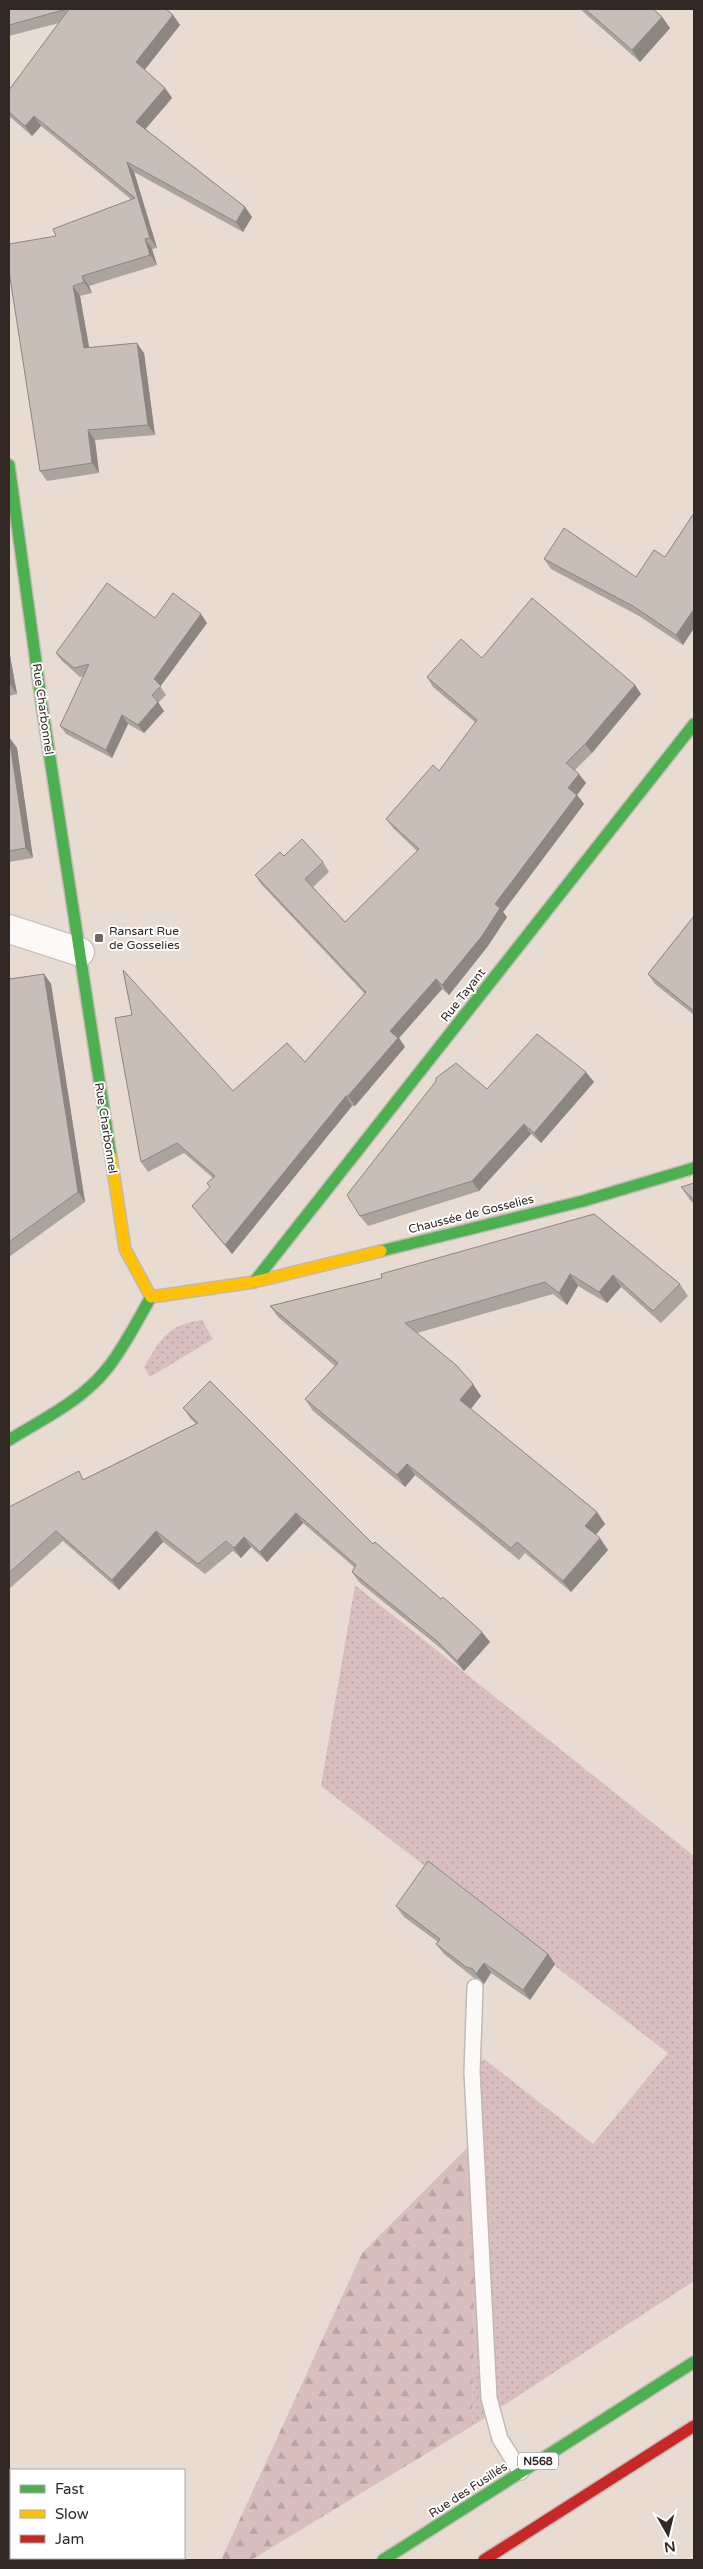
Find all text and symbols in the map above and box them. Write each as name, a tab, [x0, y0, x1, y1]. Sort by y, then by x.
street label: Rue Charbonnel	[30, 662, 56, 756]
place label: Ransart Rue de Gosselies	[109, 924, 180, 952]
marker: Ransart Rue de Gosselies	[93, 932, 105, 944]
street label: Rue Tayant	[438, 965, 488, 1024]
street label: Rue Charbonnel	[92, 1081, 120, 1175]
street label: Chaussée de Gosselies	[407, 1192, 535, 1236]
road number: N568	[518, 2452, 558, 2470]
street label: Rue des Fusillés	[426, 2459, 510, 2521]
legend	[10, 2469, 185, 2559]
text: Fast	[55, 2480, 85, 2498]
text: Slow	[55, 2505, 89, 2523]
north arrow	[643, 2509, 693, 2559]
text: Jam	[55, 2530, 84, 2548]
text: N	[663, 2537, 676, 2556]

